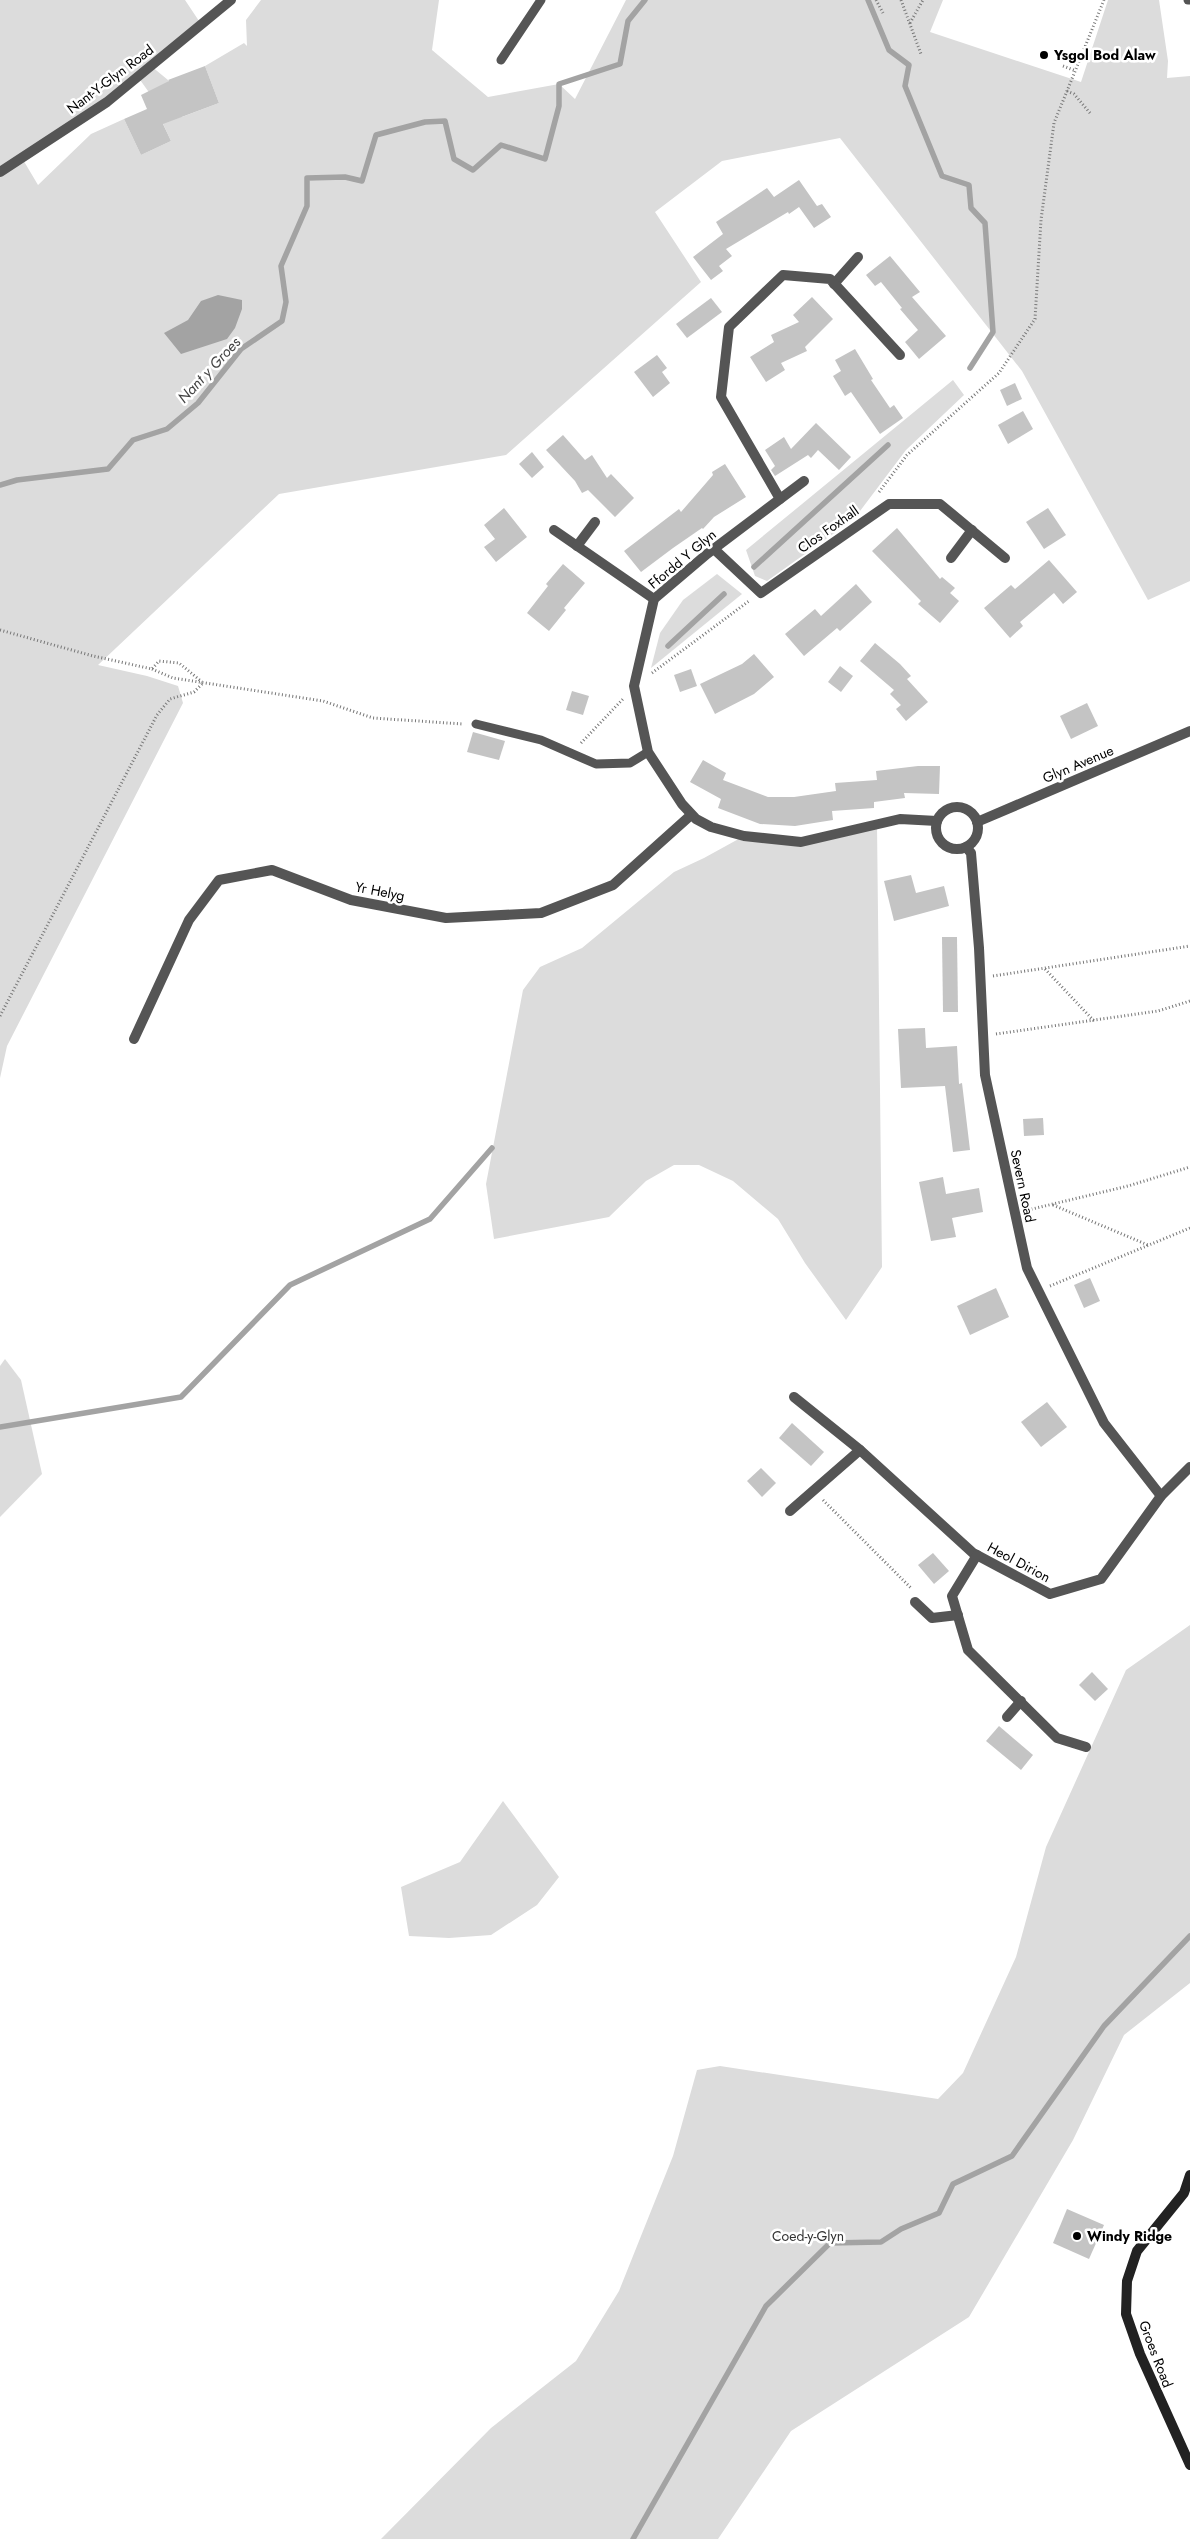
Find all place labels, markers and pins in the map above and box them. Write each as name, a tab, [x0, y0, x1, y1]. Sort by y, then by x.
place label: Ysgol Bod Alaw	[1053, 45, 1156, 65]
marker: Ysgol Bod Alaw	[1038, 49, 1050, 61]
place label: Windy Ridge	[1087, 2226, 1172, 2246]
marker: Windy Ridge	[1071, 2230, 1083, 2242]

